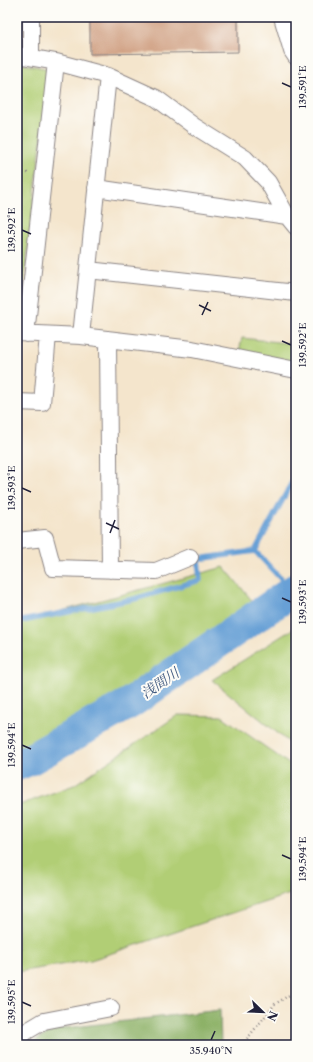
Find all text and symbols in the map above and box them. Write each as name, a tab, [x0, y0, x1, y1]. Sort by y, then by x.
text: 139.591°E	[296, 65, 309, 109]
text: 139.592°E	[5, 207, 18, 253]
text: 139.592°E	[296, 322, 309, 368]
text: 139.593°E	[5, 466, 18, 510]
text: 139.593°E	[296, 580, 309, 624]
water label: 浅間川	[138, 663, 184, 702]
text: 139.594°E	[5, 722, 18, 767]
text: 139.594°E	[296, 836, 309, 881]
text: 139.595°E	[5, 980, 18, 1024]
north arrow	[243, 992, 283, 1032]
text: N	[264, 1009, 281, 1023]
text: 35.940°N	[190, 1044, 232, 1057]

